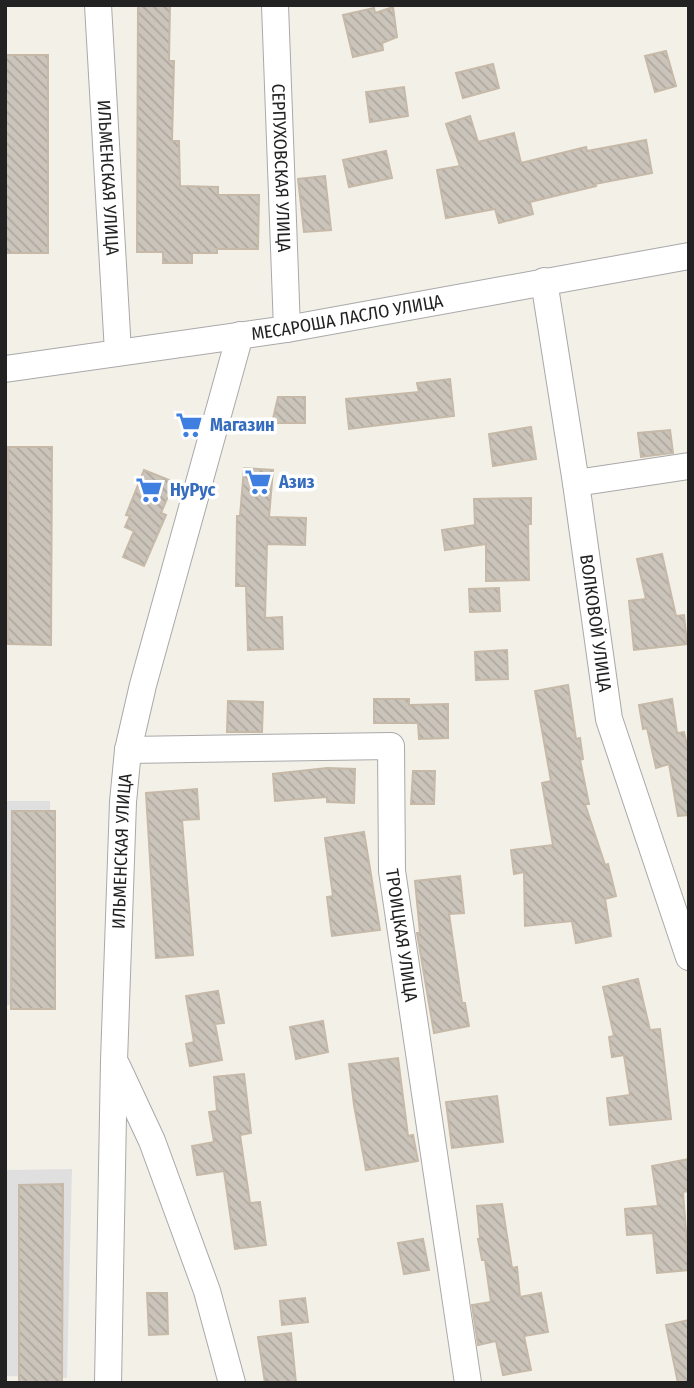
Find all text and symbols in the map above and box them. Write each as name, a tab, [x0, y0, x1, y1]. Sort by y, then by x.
street label: СЕРПУХОВСКАЯ УЛИЦА	[267, 83, 295, 253]
street label: ИЛЬМЕНСКАЯ УЛИЦА	[92, 99, 123, 257]
street label: МЕСАРОША ЛАСЛО УЛИЦА	[250, 290, 445, 345]
supermarket icon: Магазин	[174, 410, 204, 440]
place label: Магазин	[210, 414, 275, 436]
supermarket icon: Азиз	[243, 467, 273, 497]
place label: Азиз	[278, 471, 315, 493]
supermarket icon: НуРус	[134, 475, 164, 505]
place label: НуРус	[170, 479, 216, 501]
street label: ВОЛКОВОЙ УЛИЦА	[575, 553, 616, 694]
street label: ИЛЬМЕНСКАЯ УЛИЦА	[108, 772, 137, 929]
street label: ТРОИЦКАЯ УЛИЦА	[381, 867, 422, 1004]

